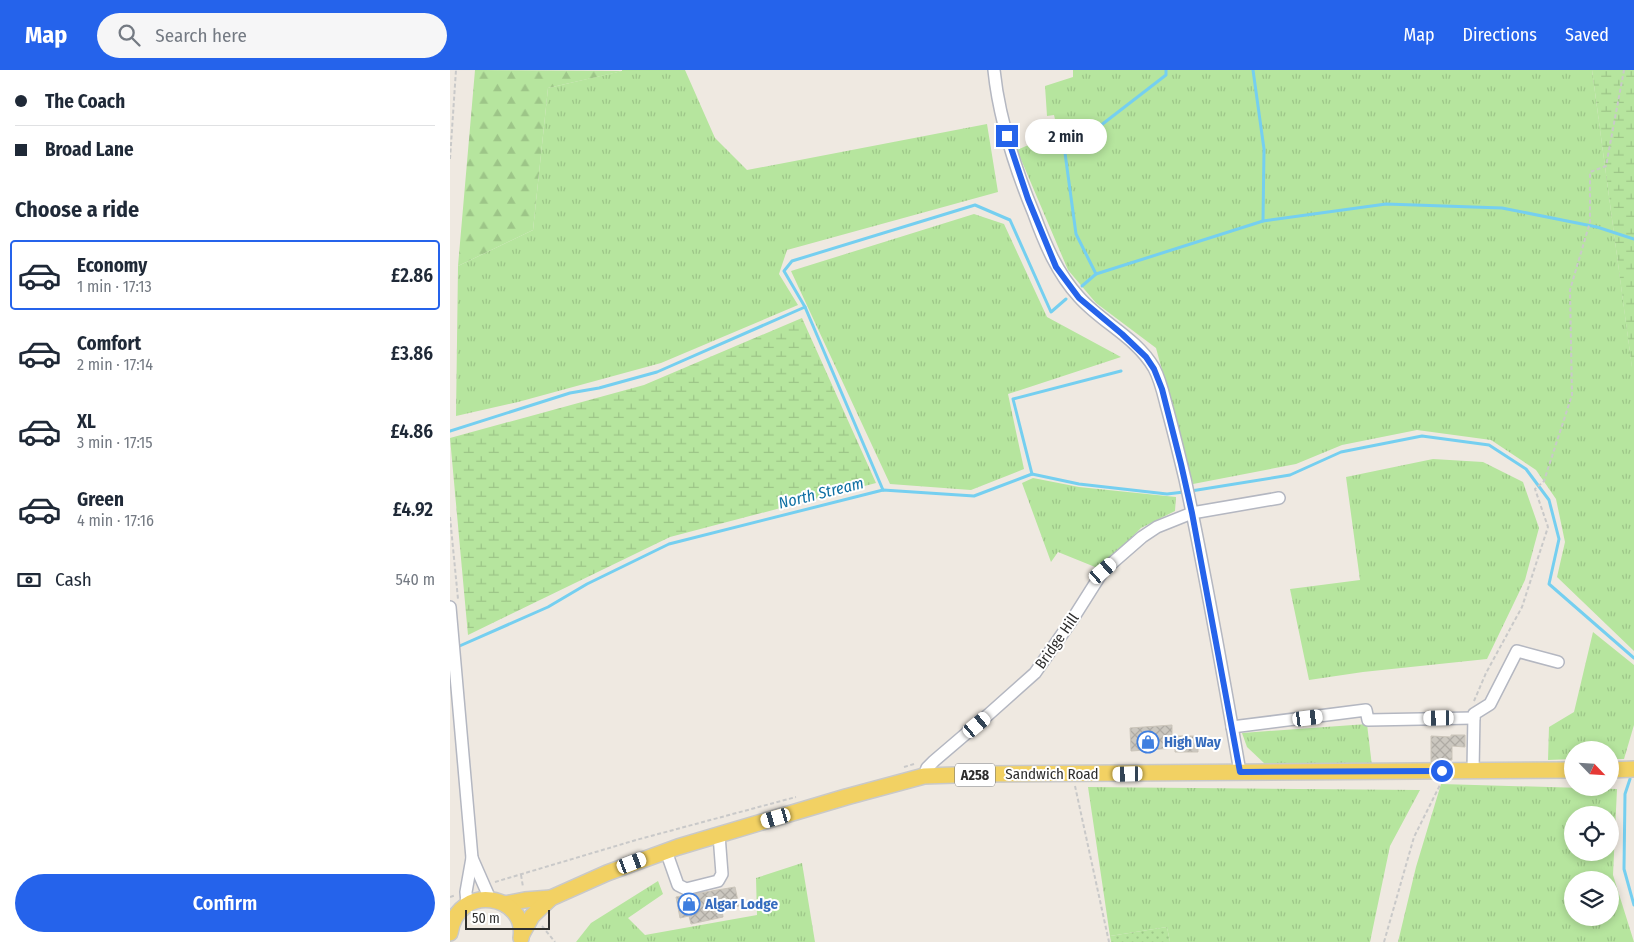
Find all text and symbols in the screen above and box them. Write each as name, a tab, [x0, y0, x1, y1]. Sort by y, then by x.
search box	[97, 13, 447, 58]
text: Map	[25, 21, 67, 49]
icon: search	[115, 21, 143, 49]
text: Search here	[155, 24, 247, 47]
text: Map	[1403, 24, 1435, 46]
text: Directions	[1463, 24, 1537, 46]
text: Saved	[1565, 24, 1609, 46]
text: The Coach	[45, 90, 125, 113]
callout: 2 min	[1024, 118, 1107, 154]
route end	[996, 125, 1018, 147]
text: 2 min	[1048, 127, 1084, 146]
text: Broad Lane	[45, 138, 134, 161]
text: Choose a ride	[15, 196, 139, 223]
icon: car	[17, 253, 62, 298]
text: Economy	[77, 254, 147, 277]
text: £2.86	[391, 264, 433, 287]
text: 1 min · 17:13	[77, 277, 152, 296]
icon: car	[17, 331, 62, 376]
text: Comfort	[77, 332, 141, 355]
text: £3.86	[391, 342, 433, 365]
text: 2 min · 17:14	[77, 355, 153, 374]
icon: car	[17, 409, 62, 454]
text: XL	[77, 410, 96, 433]
text: £4.86	[391, 420, 433, 443]
text: 3 min · 17:15	[77, 433, 153, 452]
water label: North Stream	[776, 473, 866, 513]
icon: car	[17, 487, 62, 532]
text: Green	[77, 488, 124, 511]
text: £4.92	[393, 498, 433, 521]
text: 4 min · 17:16	[77, 511, 154, 530]
car	[1086, 555, 1119, 587]
icon: cash	[15, 566, 43, 594]
text: Cash	[55, 568, 92, 591]
text: 540 m	[396, 570, 435, 589]
street label: Bridge Hill	[1031, 610, 1083, 672]
car	[1292, 709, 1323, 727]
car	[960, 710, 993, 740]
car	[1423, 710, 1454, 726]
shop icon: High Way	[1136, 730, 1160, 754]
place label: High Way	[1164, 733, 1222, 751]
north arrow	[1564, 741, 1619, 796]
map controls	[1564, 741, 1619, 926]
route start	[1431, 760, 1453, 782]
road number: A258	[955, 764, 995, 786]
street label: Sandwich Road	[1005, 765, 1099, 783]
car	[1112, 766, 1143, 782]
button: locate	[1564, 806, 1619, 861]
car	[759, 807, 792, 829]
car	[615, 851, 648, 875]
button: layers	[1564, 871, 1619, 926]
button: Confirm	[15, 874, 435, 932]
shop icon: Algar Lodge	[677, 892, 701, 916]
place label: Algar Lodge	[704, 895, 778, 913]
scale bar	[465, 907, 550, 930]
text: 50 m	[472, 910, 500, 927]

